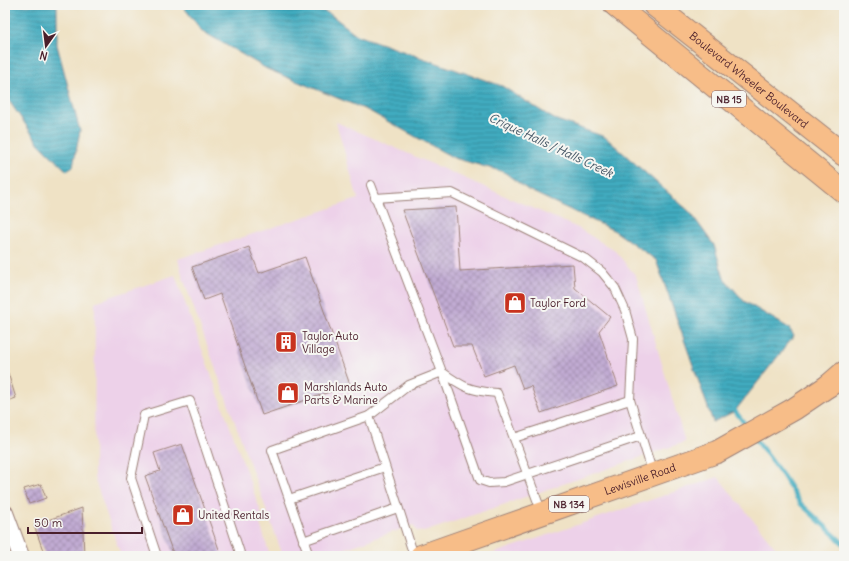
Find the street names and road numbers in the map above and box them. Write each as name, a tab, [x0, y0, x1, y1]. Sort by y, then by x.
street label: Boulevard Wheeler Boulevard	[687, 29, 812, 132]
road number: NB 15	[712, 91, 746, 107]
street label: Lewisville Road	[602, 460, 678, 498]
road number: NB 134	[549, 496, 589, 512]

